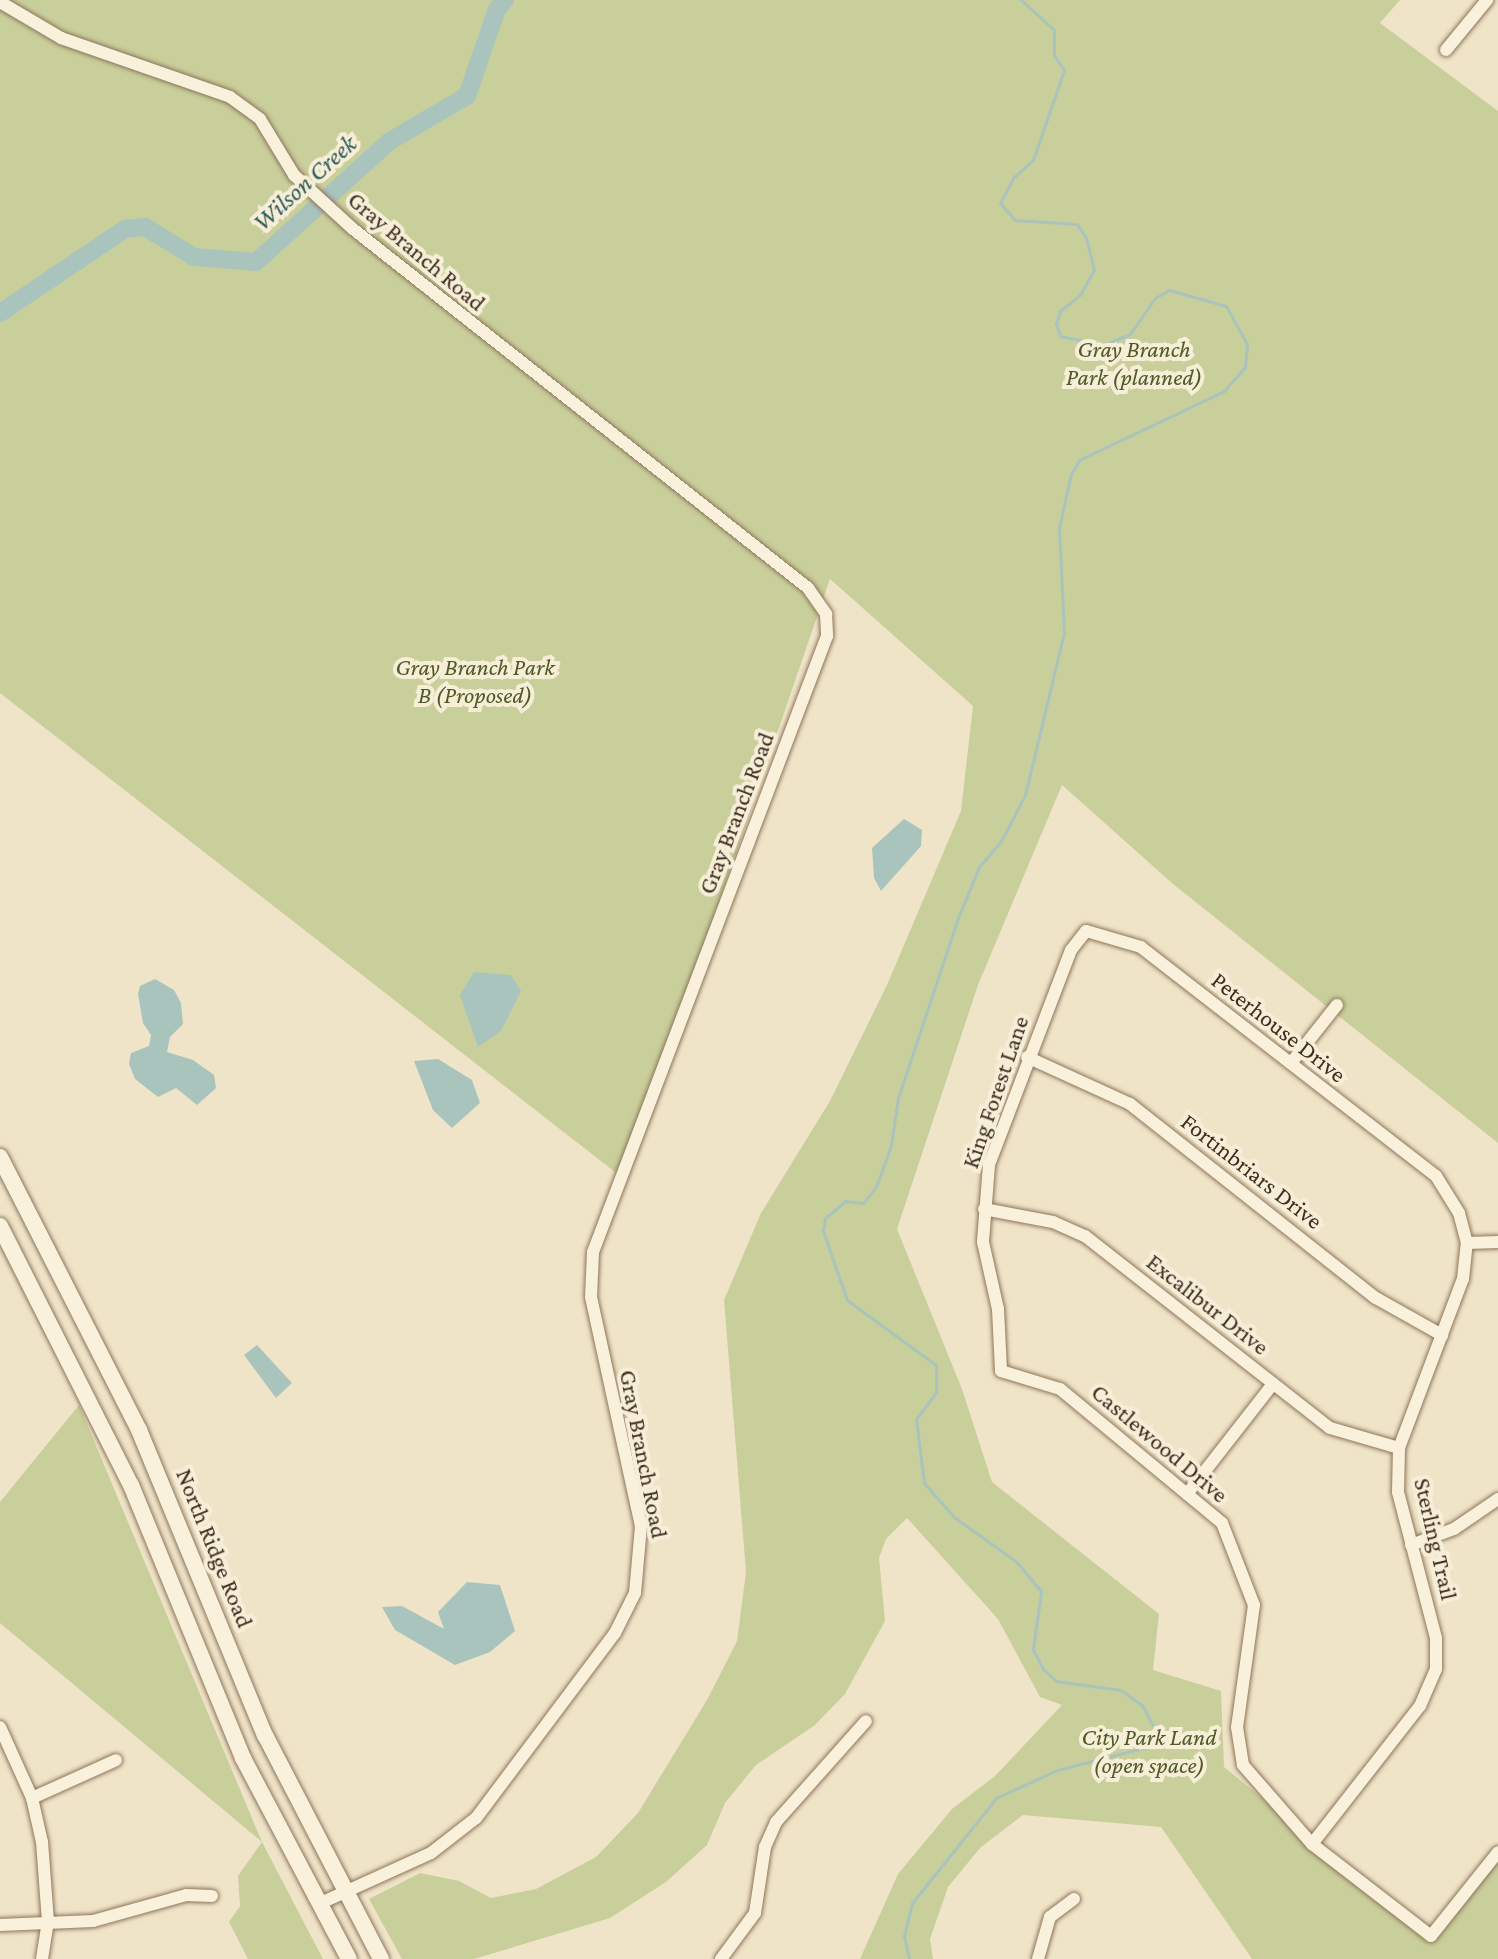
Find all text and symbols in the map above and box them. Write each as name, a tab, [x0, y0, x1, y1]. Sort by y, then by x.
water label: Wilson Creek	[247, 128, 363, 238]
street label: Gray Branch Road	[342, 185, 492, 317]
park label: Gray Branch Park (planned)	[1066, 335, 1202, 391]
park label: Gray Branch Park B (Proposed)	[395, 653, 555, 709]
street label: Gray Branch Road	[692, 728, 780, 898]
street label: Peterhouse Drive	[1206, 965, 1352, 1089]
street label: King Forest Lane	[955, 1012, 1035, 1172]
street label: Fortinbriars Drive	[1176, 1107, 1328, 1235]
street label: Excalibur Drive	[1141, 1247, 1275, 1361]
street label: Gray Branch Road	[614, 1367, 674, 1541]
street label: Castlewood Drive	[1086, 1377, 1234, 1509]
street label: North Ridge Road	[170, 1464, 260, 1632]
street label: Sterling Trail	[1408, 1475, 1464, 1603]
park label: City Park Land (open space)	[1082, 1723, 1216, 1779]

